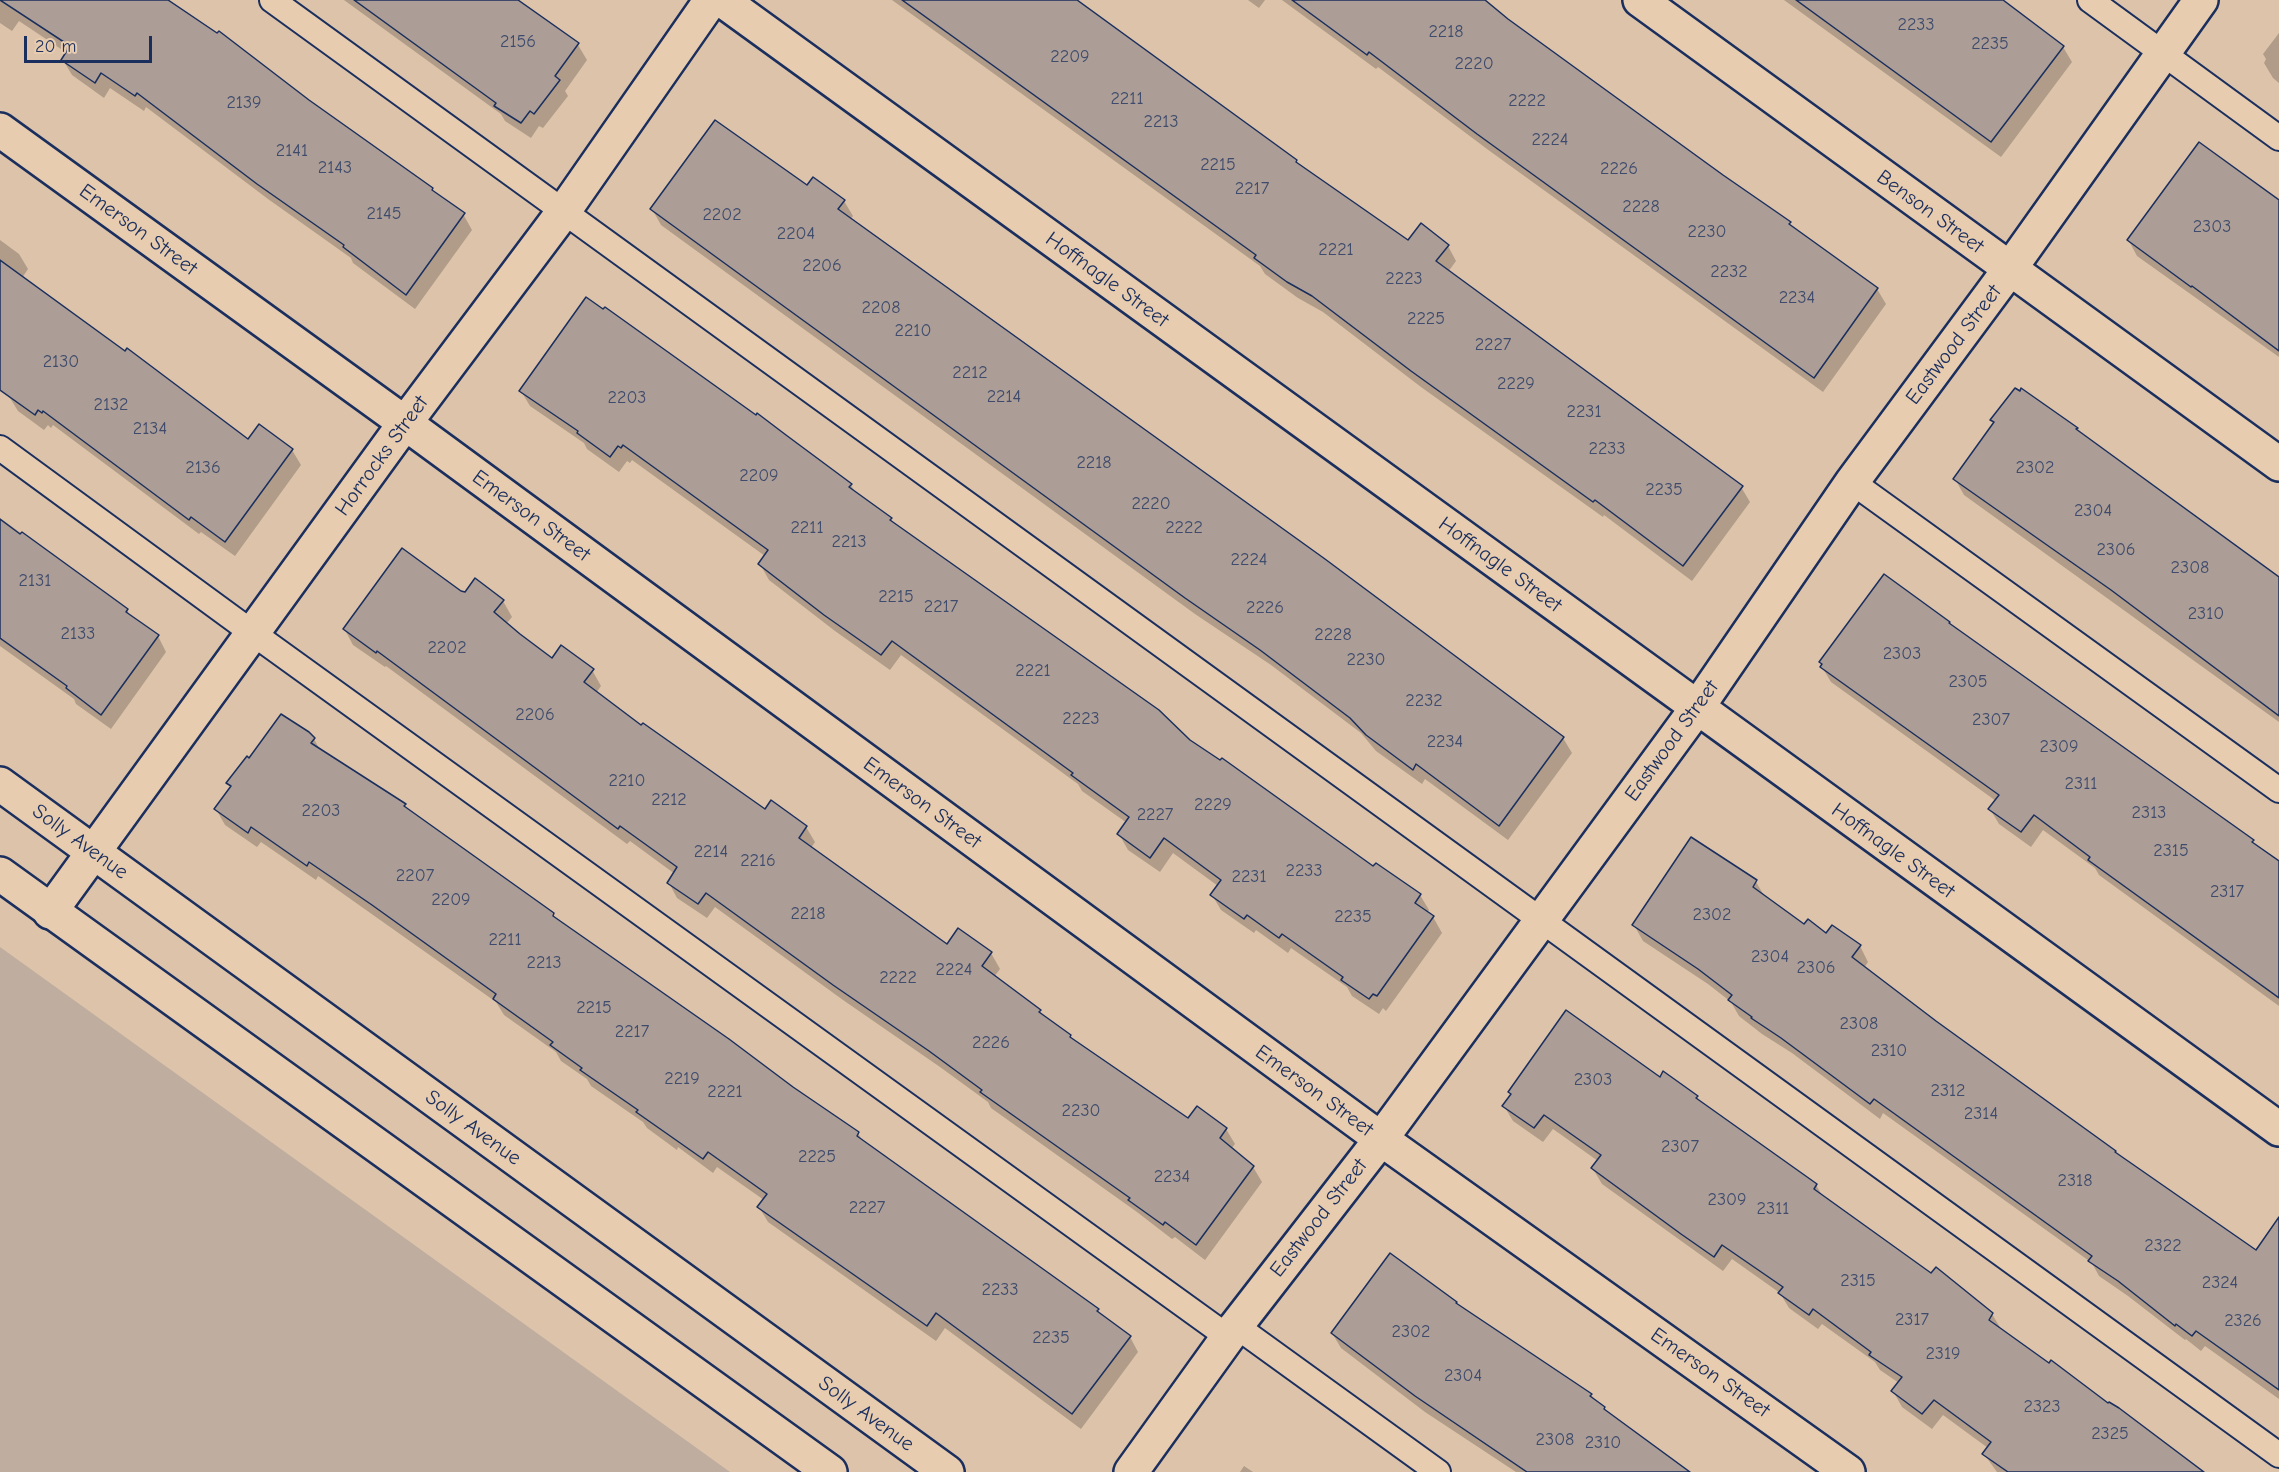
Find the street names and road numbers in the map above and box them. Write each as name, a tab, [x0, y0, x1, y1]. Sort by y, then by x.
street label: Benson Street	[1872, 165, 1988, 259]
street label: Emerson Street	[74, 179, 202, 281]
street label: Hoffnagle Street	[1040, 227, 1174, 333]
street label: Eastwood Street	[1901, 280, 2007, 410]
street label: Horrocks Street	[330, 391, 434, 521]
street label: Emerson Street	[467, 465, 595, 567]
street label: Hoffnagle Street	[1433, 512, 1567, 618]
street label: Eastwood Street	[1620, 676, 1724, 806]
street label: Emerson Street	[858, 752, 986, 854]
street label: Hoffnagle Street	[1826, 798, 1960, 904]
street label: Solly Avenue	[27, 799, 133, 885]
street label: Emerson Street	[1250, 1040, 1378, 1142]
street label: Solly Avenue	[420, 1085, 526, 1171]
street label: Eastwood Street	[1265, 1154, 1373, 1282]
street label: Emerson Street	[1645, 1323, 1775, 1423]
street label: Solly Avenue	[813, 1371, 919, 1457]

